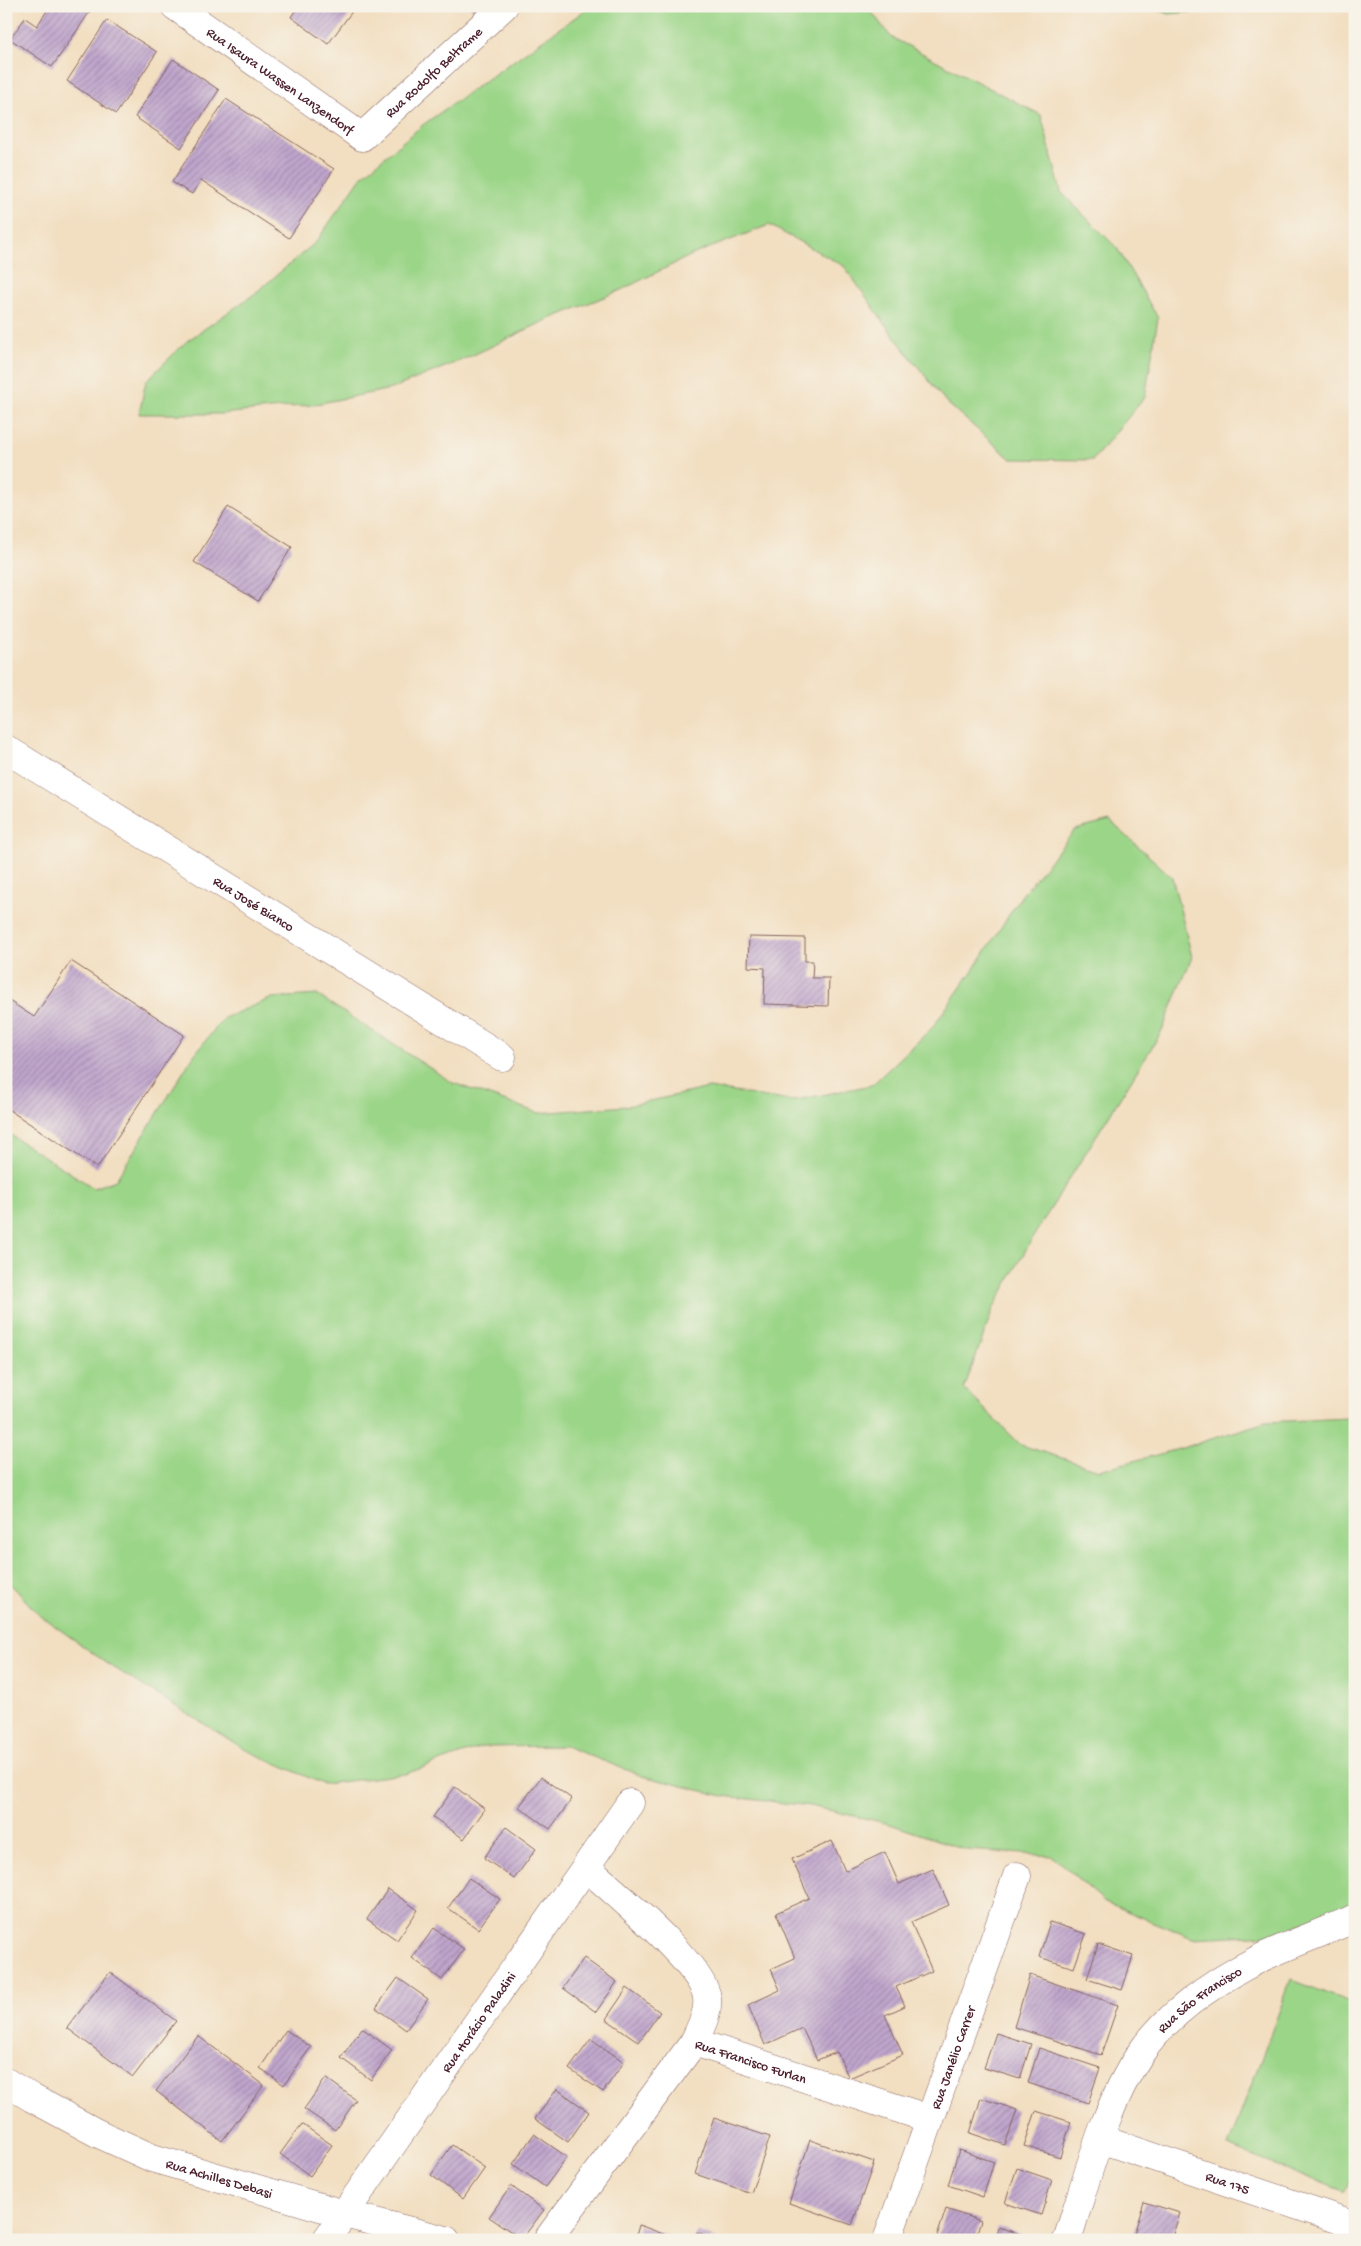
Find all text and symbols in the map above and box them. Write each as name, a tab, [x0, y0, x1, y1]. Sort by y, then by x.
street label: Rua Rodolfo Beltrame	[383, 24, 487, 122]
street label: Rua Isaura Wassen Lanzendorf	[202, 25, 357, 140]
street label: Rua José Bianco	[209, 874, 296, 937]
street label: Rua São Francisco	[1155, 1964, 1245, 2038]
street label: Rua Horácio Paladini	[439, 1969, 521, 2077]
street label: Rua Janélio Carrer	[928, 2003, 981, 2112]
street label: Rua Francisco Furlan	[692, 2037, 808, 2089]
street label: Rua Achilles Debasi	[163, 2156, 274, 2204]
street label: Rua 175	[1203, 2169, 1251, 2200]

